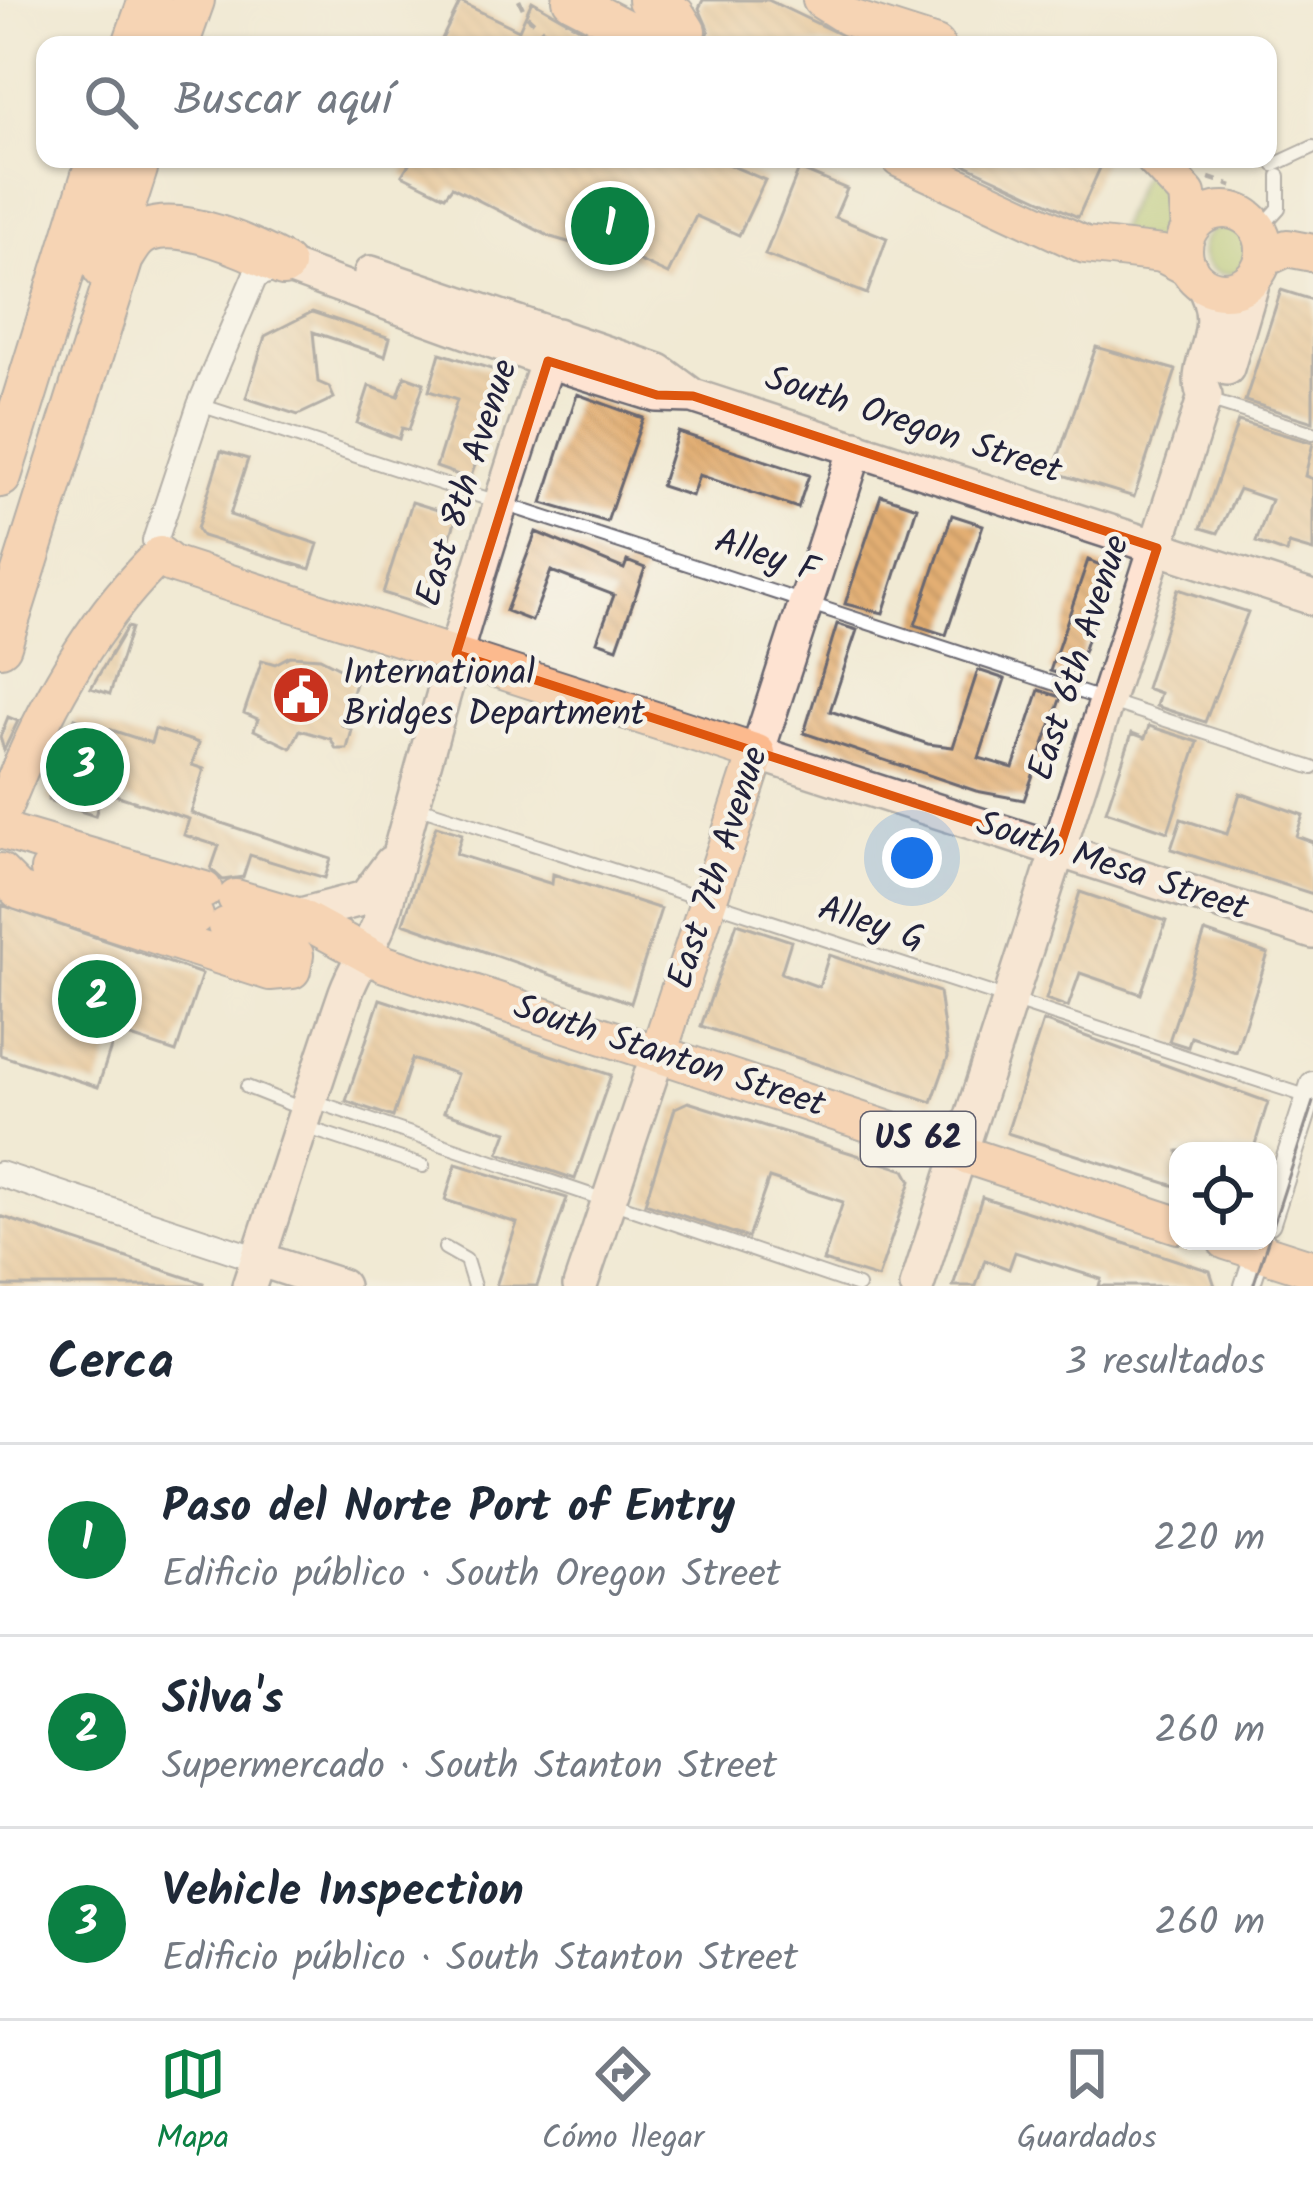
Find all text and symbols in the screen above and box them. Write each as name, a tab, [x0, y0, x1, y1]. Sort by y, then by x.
search box	[36, 36, 1277, 168]
text: Buscar aquí	[174, 66, 392, 138]
icon: search	[78, 69, 144, 135]
pin: 1	[571, 181, 649, 271]
street label: South Oregon Street	[757, 351, 1070, 501]
street label: East 8th Avenue	[401, 352, 535, 614]
street label: Alley F	[707, 514, 828, 601]
street label: East 6th Avenue	[1013, 528, 1147, 788]
place label: International Bridges Department	[343, 646, 646, 744]
public building icon: International Bridges Department	[270, 664, 332, 726]
pin: 3	[46, 722, 124, 812]
street label: East 7th Avenue	[653, 739, 785, 997]
street label: South Mesa Street	[969, 796, 1256, 938]
your location	[882, 828, 942, 888]
street label: Alley G	[810, 881, 932, 969]
pin: 2	[58, 954, 136, 1044]
street label: South Stanton Street	[506, 980, 833, 1135]
road number: US 62	[861, 1112, 975, 1166]
map controls	[1169, 1142, 1277, 1250]
button: locate	[1169, 1142, 1277, 1250]
text: Cerca	[48, 1324, 174, 1405]
text: 3 resultados	[1065, 1333, 1265, 1395]
text: Paso del Norte Port of Entry	[162, 1473, 735, 1545]
text: 1	[81, 1509, 93, 1571]
text: 220 m	[1153, 1509, 1265, 1571]
text: Edificio público · South Oregon Street	[162, 1545, 781, 1607]
text: Silva's	[162, 1665, 283, 1737]
text: 2	[76, 1701, 98, 1763]
text: 260 m	[1154, 1701, 1265, 1763]
text: Supermercado · South Stanton Street	[162, 1737, 777, 1799]
text: Vehicle Inspection	[162, 1857, 524, 1929]
text: 3	[76, 1893, 98, 1955]
text: 260 m	[1154, 1893, 1265, 1955]
text: Edificio público · South Stanton Street	[162, 1929, 798, 1991]
tab: Mapa	[156, 2041, 229, 2166]
tab: Cómo llegar	[542, 2041, 704, 2166]
tab: Guardados	[1017, 2041, 1157, 2166]

